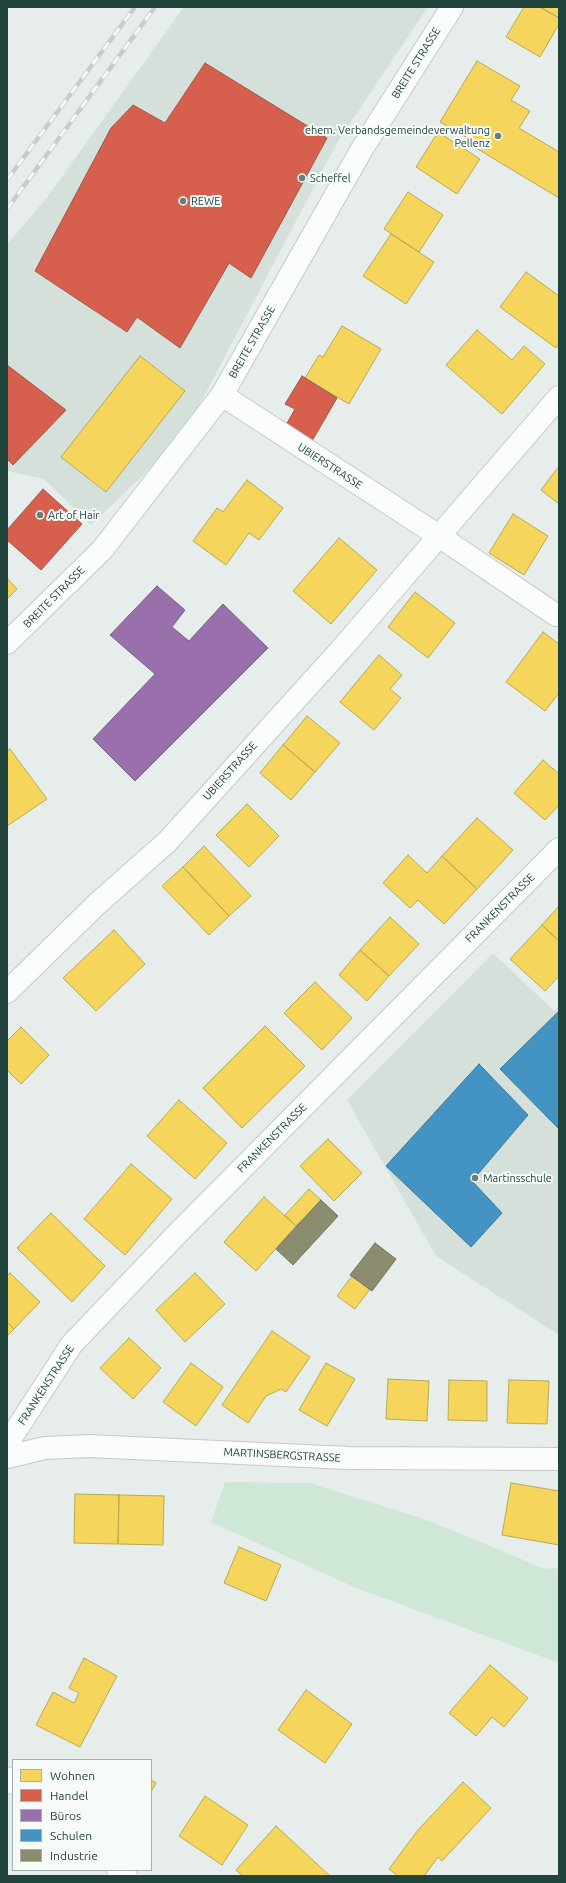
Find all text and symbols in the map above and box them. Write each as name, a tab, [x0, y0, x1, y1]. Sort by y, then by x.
street label: BREITE STRASSE	[389, 25, 443, 101]
place label: ehem. Verbandsgemeindeverwaltung Pellenz	[305, 123, 490, 149]
marker: ehem. Verbandsgemeindeverwaltung Pellenz	[493, 131, 503, 141]
place label: Scheffel	[310, 171, 351, 185]
marker: Scheffel	[297, 173, 307, 183]
place label: REWE	[191, 194, 220, 208]
marker: REWE	[178, 196, 188, 206]
street label: BREITE STRASSE	[226, 303, 278, 381]
street label: UBIERSTRASSE	[295, 440, 365, 492]
place label: Art of Hair	[48, 508, 99, 522]
marker: Art of Hair	[35, 510, 45, 520]
street label: BREITE STRASSE	[20, 563, 88, 631]
street label: UBIERSTRASSE	[200, 739, 260, 803]
street label: FRANKENSTRASSE	[463, 871, 537, 945]
street label: FRANKENSTRASSE	[235, 1101, 309, 1175]
place label: Martinsschule	[483, 1171, 552, 1185]
marker: Martinsschule	[470, 1173, 480, 1183]
street label: FRANKENSTRASSE	[15, 1343, 77, 1427]
street label: MARTINSBERGSTRASSE	[223, 1445, 341, 1465]
legend	[12, 1759, 152, 1871]
text: Wohnen	[50, 1769, 95, 1782]
text: Handel	[50, 1789, 88, 1802]
text: Büros	[50, 1809, 81, 1822]
text: Schulen	[50, 1829, 92, 1842]
text: Industrie	[50, 1849, 98, 1862]

